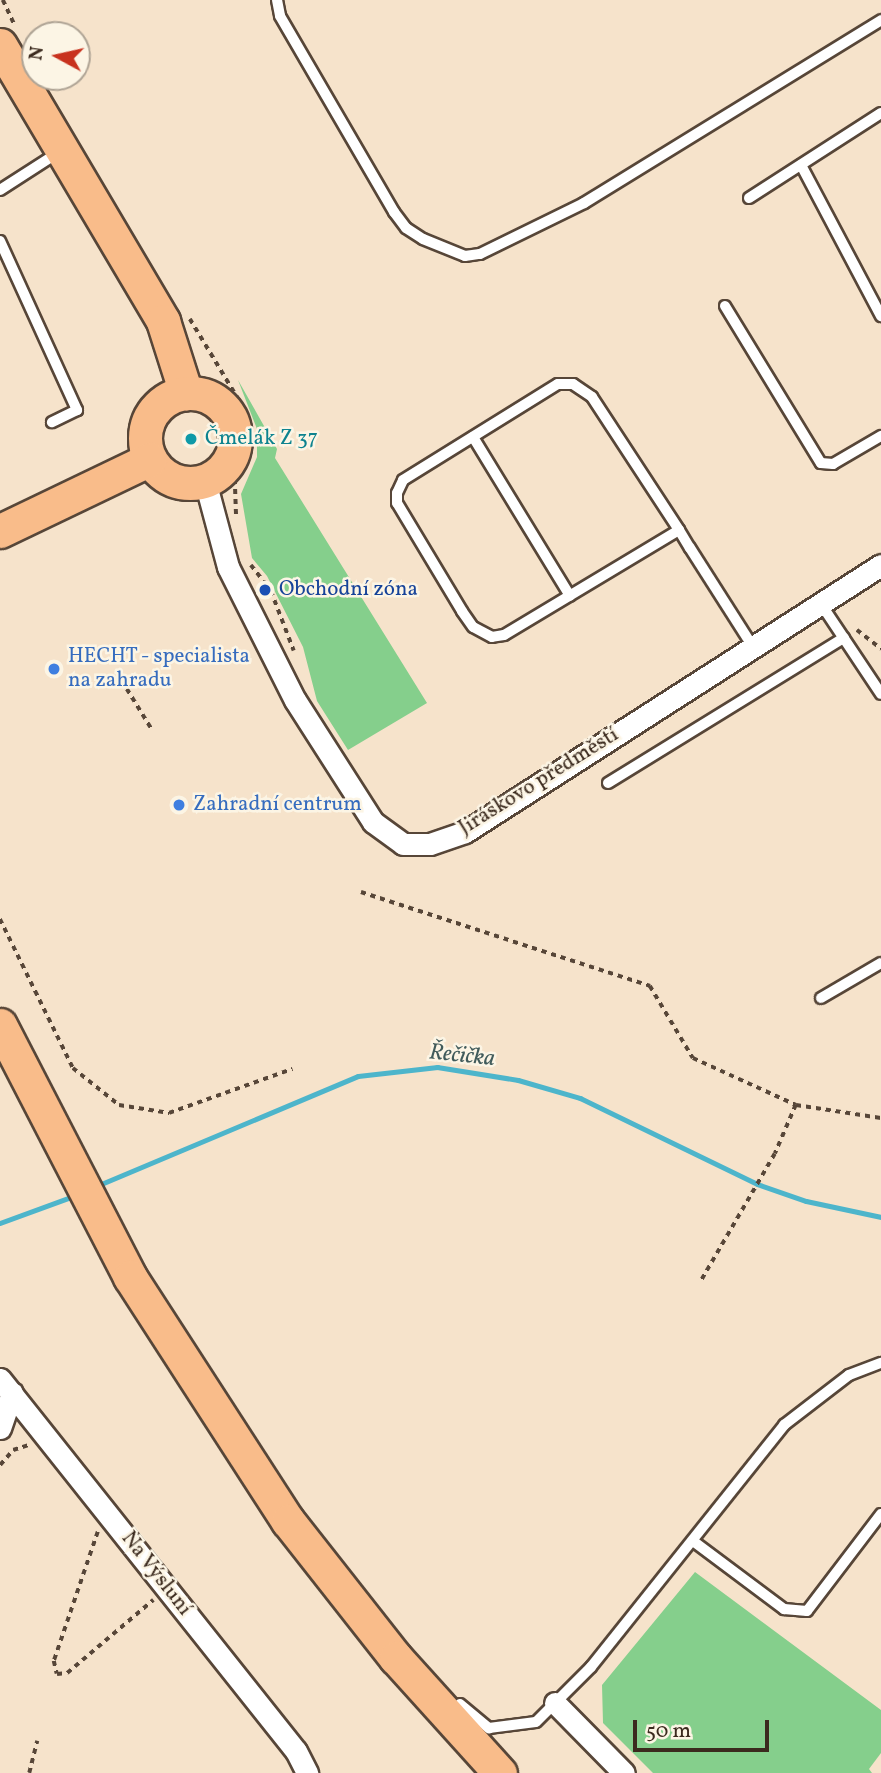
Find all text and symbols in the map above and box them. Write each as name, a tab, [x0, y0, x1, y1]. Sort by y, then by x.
north arrow	[21, 21, 91, 91]
text: N	[23, 45, 51, 62]
place label: Čmelák Z 37	[205, 426, 318, 452]
marker: Čmelák Z 37	[183, 431, 199, 447]
place label: Obchodní zóna	[279, 577, 418, 603]
marker: Obchodní zóna	[257, 582, 273, 598]
place label: HECHT - specialista na zahradu	[68, 644, 251, 694]
marker: HECHT - specialista na zahradu	[46, 661, 62, 677]
street label: Jiráskovo předměstí	[454, 723, 624, 841]
place label: Zahradní centrum	[193, 792, 362, 818]
marker: Zahradní centrum	[171, 797, 187, 813]
water label: Řečička	[428, 1039, 496, 1073]
street label: Na Výsluní	[115, 1527, 197, 1621]
scale bar	[636, 1706, 772, 1750]
text: 50 m	[646, 1717, 691, 1746]

